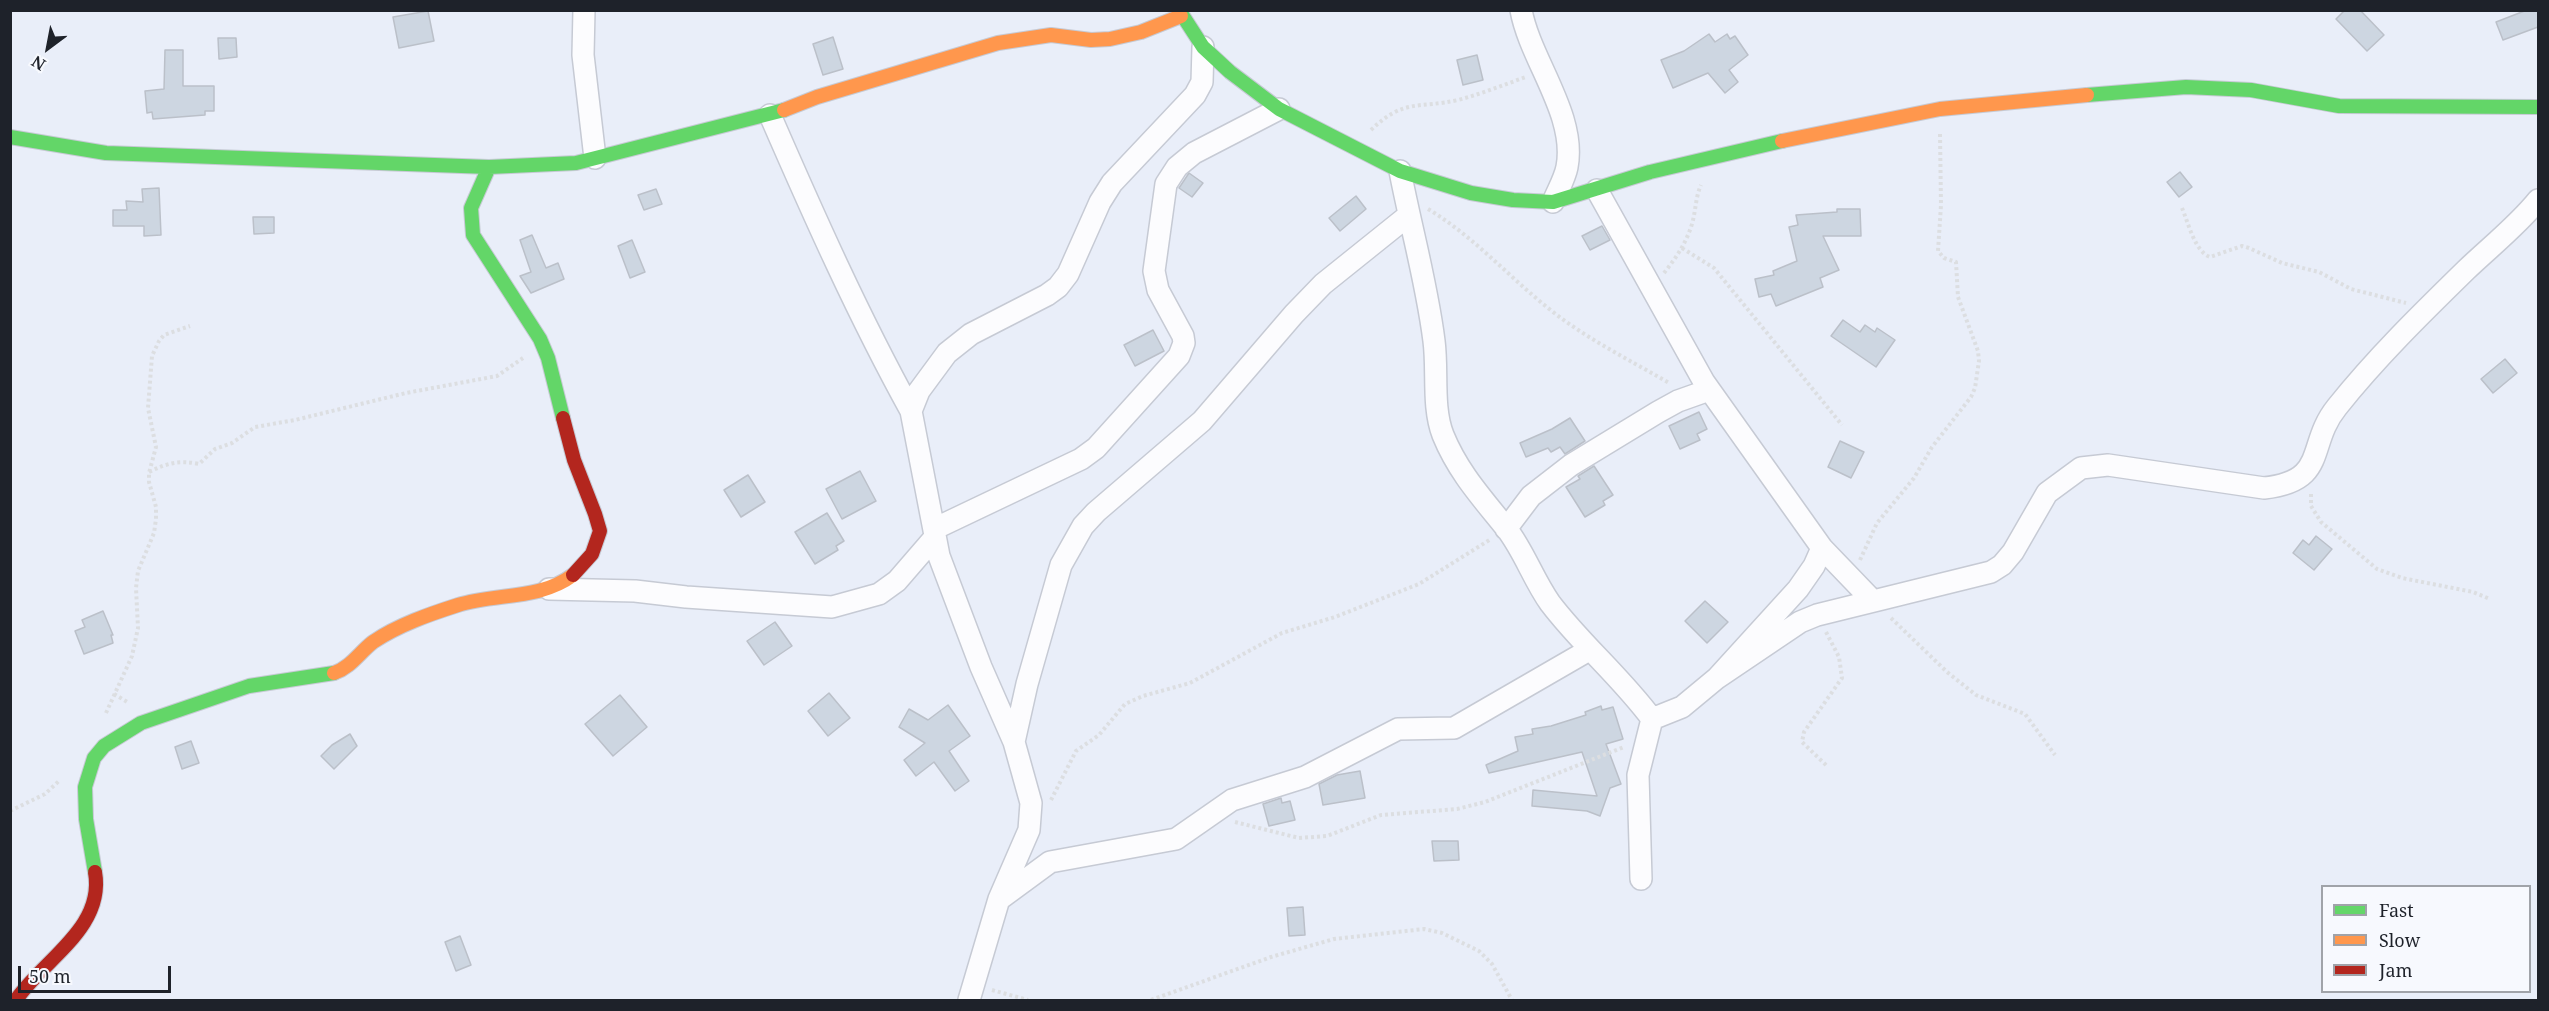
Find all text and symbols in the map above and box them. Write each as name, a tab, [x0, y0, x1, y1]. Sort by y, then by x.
north arrow	[18, 18, 78, 78]
text: N	[27, 51, 50, 76]
legend	[2321, 885, 2531, 993]
text: Fast	[2379, 898, 2414, 922]
text: Slow	[2379, 928, 2420, 952]
scale bar	[21, 954, 174, 992]
text: Jam	[2379, 958, 2413, 982]
text: 50 m	[29, 964, 71, 988]

